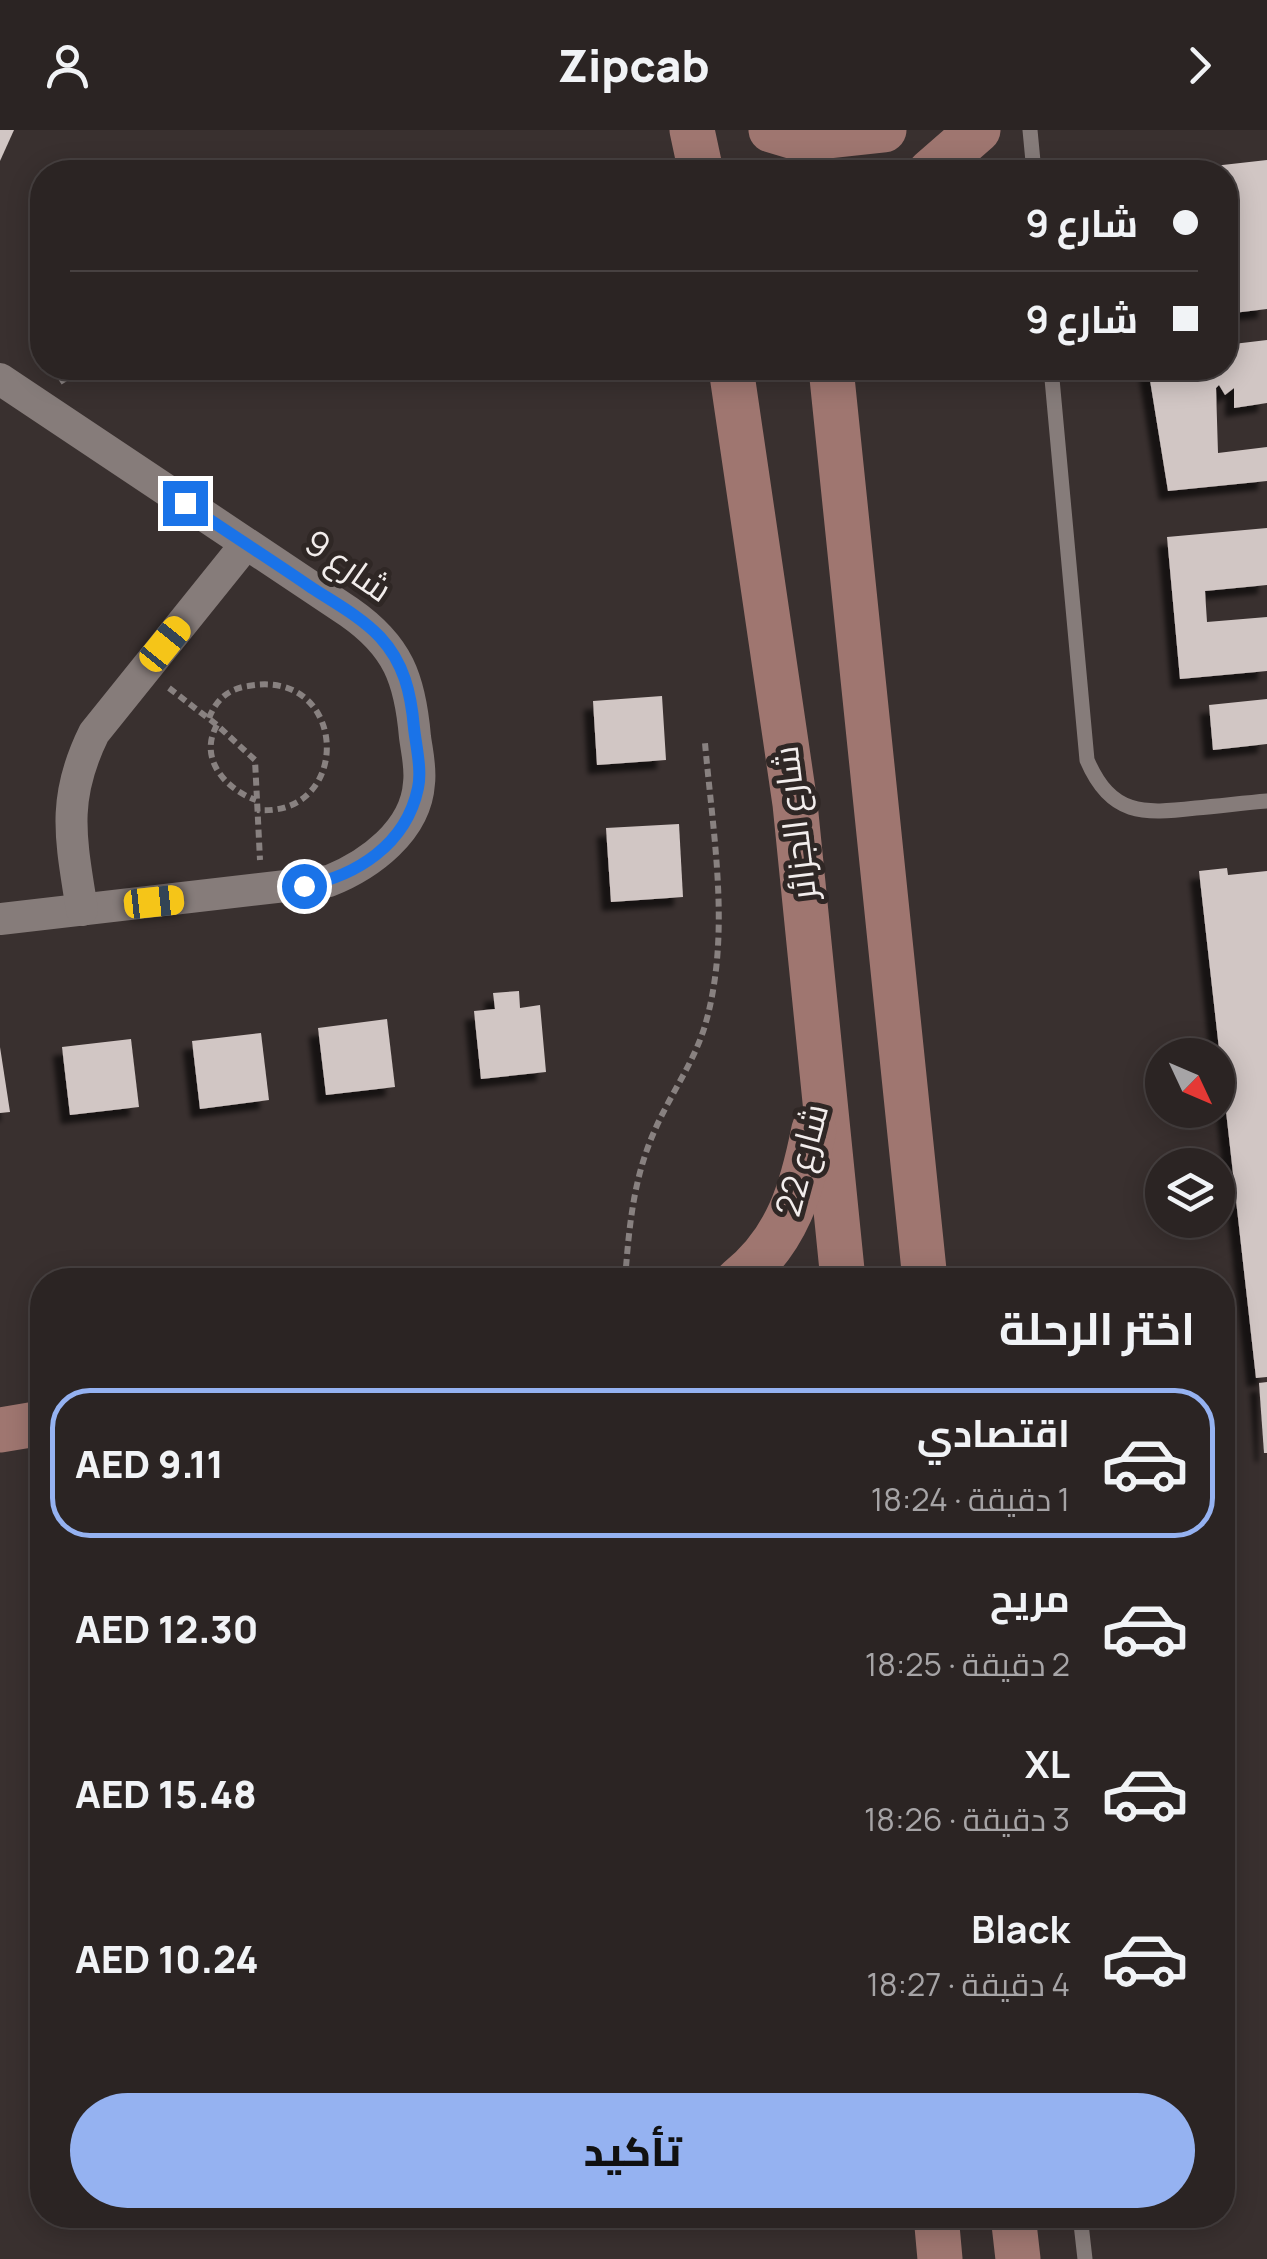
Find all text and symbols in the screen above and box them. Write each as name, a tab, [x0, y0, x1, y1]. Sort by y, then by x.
text: Zipcab	[557, 34, 710, 96]
icon: person	[40, 38, 95, 93]
icon: forward	[1172, 38, 1227, 93]
text: شارع 9	[1025, 196, 1138, 248]
text: شارع 9	[1025, 292, 1138, 344]
route end	[163, 481, 208, 526]
street label: شارع 9	[295, 518, 402, 613]
car	[134, 611, 196, 677]
street label: شارع الجزائر	[761, 743, 827, 905]
route start	[282, 864, 327, 909]
car	[123, 884, 185, 920]
north arrow	[1145, 1038, 1235, 1128]
map controls	[1145, 1038, 1235, 1238]
street label: شارع 22	[763, 1098, 839, 1221]
button: layers	[1145, 1148, 1235, 1238]
text: اختر الرحلة	[999, 1297, 1195, 1359]
text: اقتصادي	[917, 1406, 1070, 1458]
icon: car	[1100, 1418, 1190, 1508]
text: AED 9.11	[75, 1437, 224, 1489]
text: 1 دقيقة · 18:24	[871, 1477, 1070, 1521]
text: مريح	[990, 1571, 1070, 1623]
icon: car	[1100, 1583, 1190, 1673]
text: AED 12.30	[75, 1602, 258, 1654]
text: 2 دقيقة · 18:25	[865, 1642, 1070, 1686]
text: XL	[1025, 1737, 1070, 1789]
icon: car	[1100, 1748, 1190, 1838]
text: AED 15.48	[75, 1767, 257, 1819]
text: 3 دقيقة · 18:26	[864, 1797, 1070, 1841]
text: Black	[971, 1902, 1070, 1954]
icon: car	[1100, 1913, 1190, 2003]
text: AED 10.24	[75, 1932, 259, 1984]
text: 4 دقيقة · 18:27	[867, 1962, 1070, 2006]
button: تأكيد	[70, 2093, 1195, 2208]

